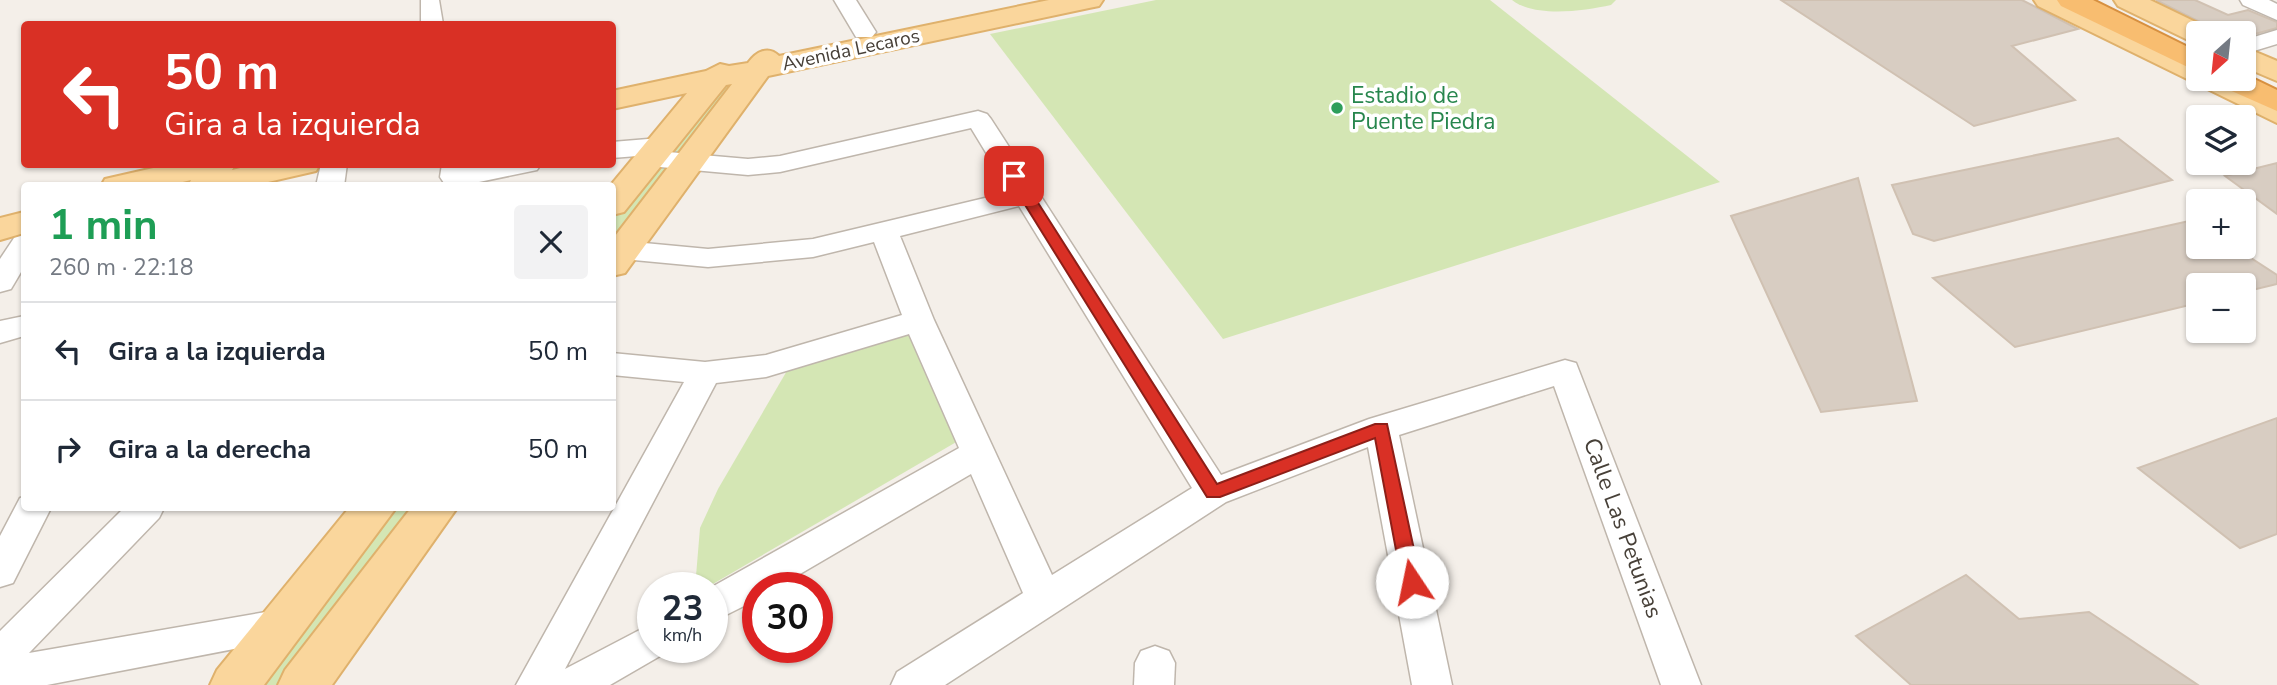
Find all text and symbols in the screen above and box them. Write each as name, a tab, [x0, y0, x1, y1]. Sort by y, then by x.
north arrow	[2186, 21, 2256, 91]
map controls	[2186, 21, 2256, 343]
street label: Avenida Lecaros	[780, 23, 922, 77]
text: 50 m	[164, 39, 279, 106]
icon: left	[49, 49, 140, 140]
place label: Estadio de Puente Piedra	[1351, 80, 1496, 137]
marker: Estadio de Puente Piedra	[1329, 100, 1345, 116]
text: Gira a la izquierda	[164, 103, 421, 146]
button: layers	[2186, 105, 2256, 175]
pin	[984, 146, 1044, 206]
icon: arrive	[995, 157, 1033, 195]
button: +	[2186, 189, 2256, 259]
text: 1 min	[49, 197, 158, 254]
button: close	[514, 205, 588, 279]
text: 260 m · 22:18	[49, 252, 194, 283]
button: −	[2186, 273, 2256, 343]
icon: left	[49, 332, 87, 370]
text: Gira a la izquierda	[108, 334, 326, 369]
text: 50 m	[528, 334, 588, 369]
icon: right	[49, 430, 87, 468]
text: Gira a la derecha	[108, 432, 311, 467]
text: 50 m	[528, 432, 588, 467]
street label: Calle Las Petunias	[1576, 434, 1670, 622]
position arrow	[1375, 545, 1449, 619]
speed limit sign: 30	[742, 572, 833, 663]
text: 23	[661, 585, 704, 632]
text: km/h	[663, 623, 702, 647]

